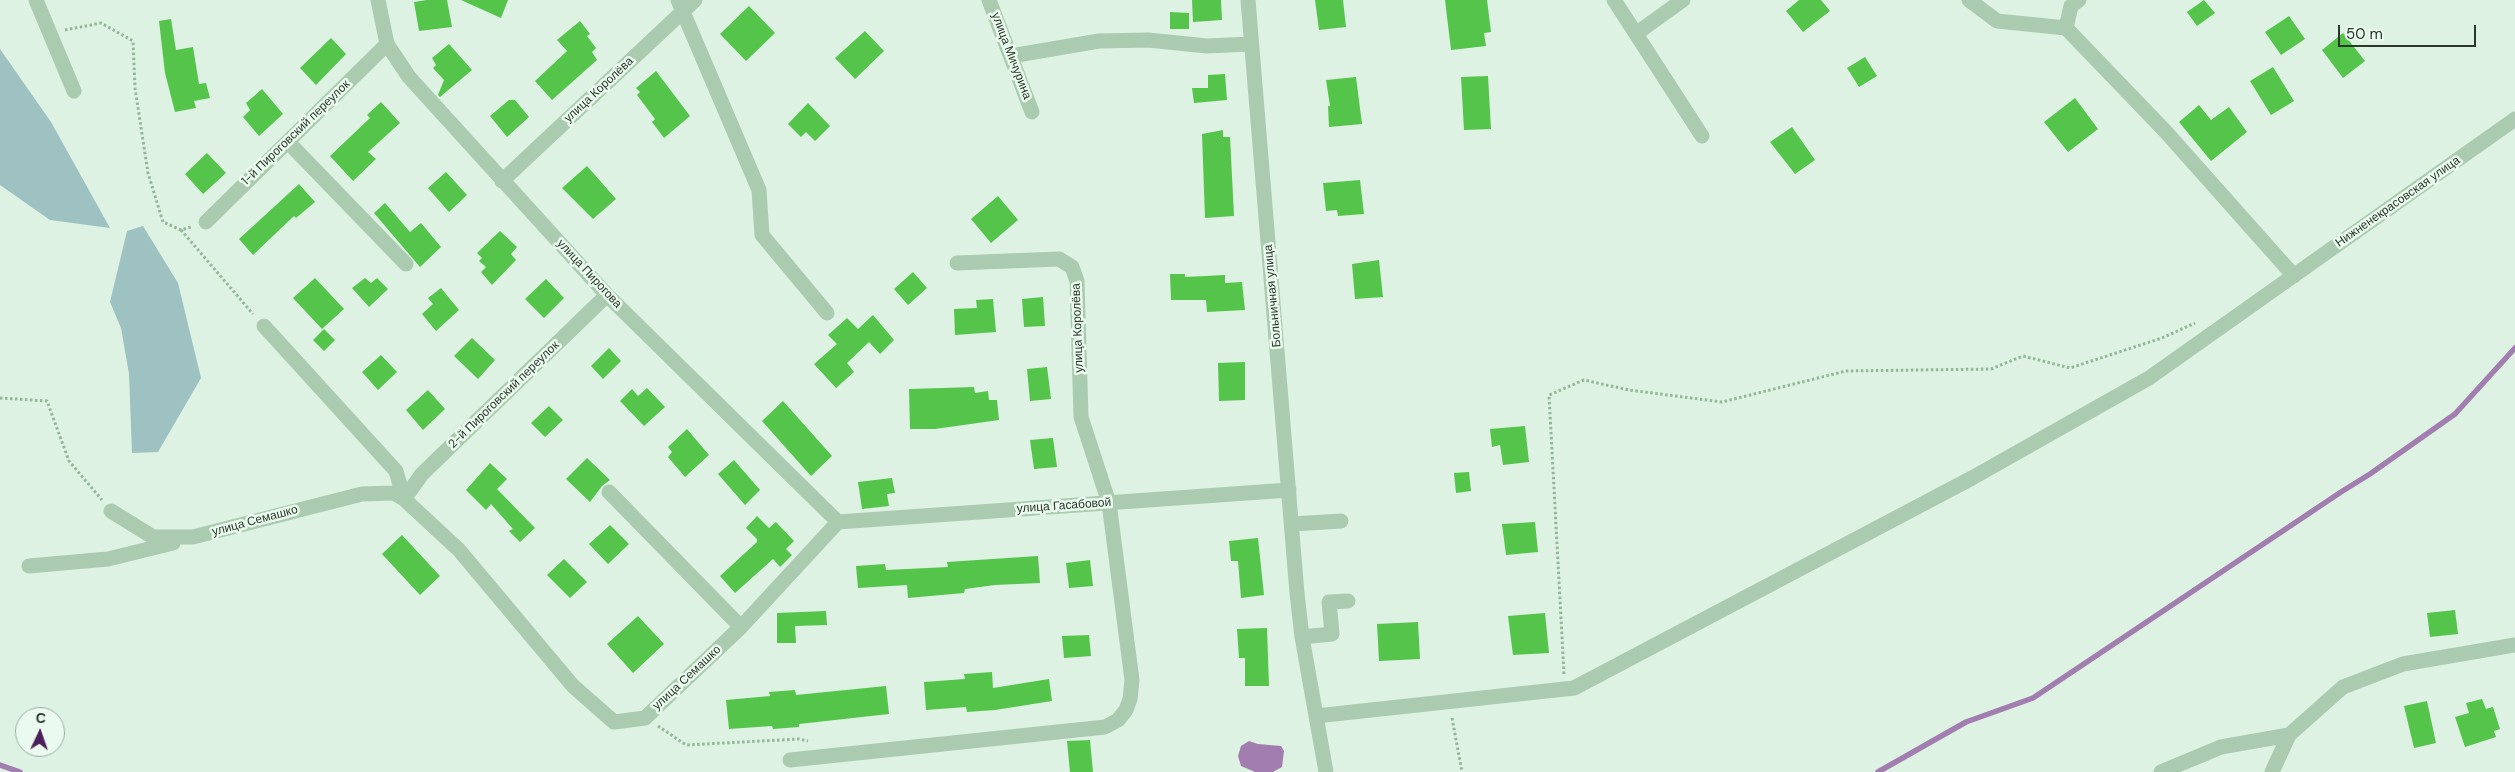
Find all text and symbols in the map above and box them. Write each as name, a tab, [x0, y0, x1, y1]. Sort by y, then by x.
street label: улица Мичурина	[988, 11, 1034, 101]
scale bar	[2340, 15, 2478, 47]
text: 50 m	[2346, 24, 2383, 44]
street label: улица Королёва	[561, 54, 637, 126]
street label: 1-й Пироговский переулок	[239, 78, 353, 188]
street label: Нижненекрасовская улица	[2333, 154, 2463, 250]
street label: улица Пирогова	[554, 237, 624, 311]
street label: Больничная улица	[1261, 244, 1285, 348]
street label: улица Королёва	[1069, 283, 1087, 373]
street label: 2-й Пироговский переулок	[446, 338, 562, 452]
street label: улица Гасабовой	[1016, 496, 1112, 516]
street label: улица Семашко	[211, 503, 299, 539]
street label: улица Семашко	[650, 643, 724, 713]
north arrow	[15, 707, 65, 757]
text: С	[35, 709, 46, 727]

